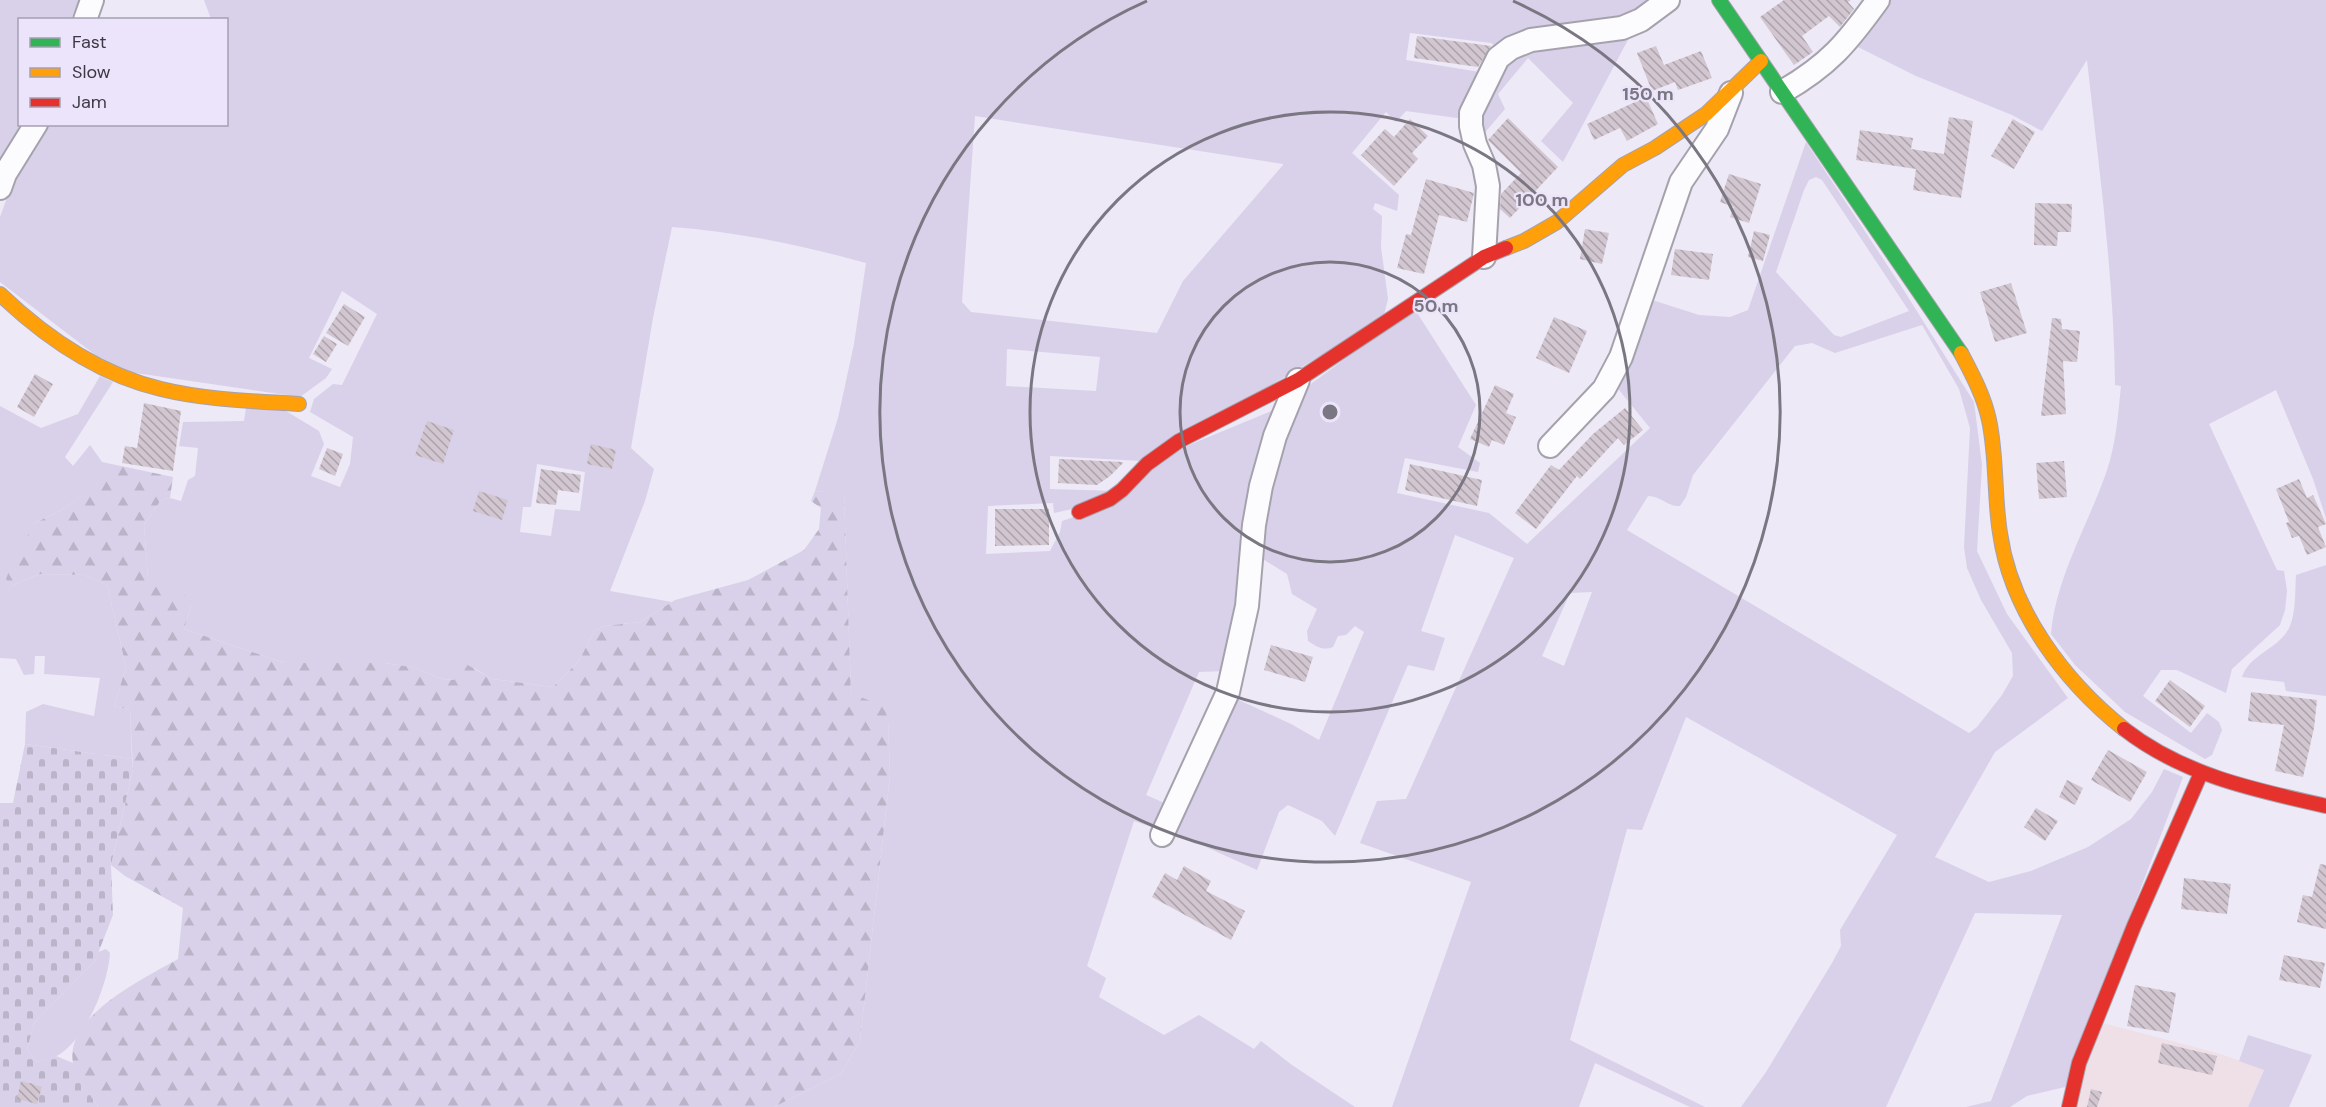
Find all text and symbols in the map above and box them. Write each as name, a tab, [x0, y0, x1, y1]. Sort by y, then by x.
legend	[18, 18, 228, 126]
text: Fast	[72, 30, 107, 54]
text: Slow	[72, 60, 111, 84]
text: 150 m	[1622, 82, 1674, 106]
text: Jam	[72, 90, 107, 114]
text: 100 m	[1515, 188, 1569, 212]
text: 50 m	[1413, 294, 1459, 318]
centre of rings	[1320, 402, 1340, 422]

